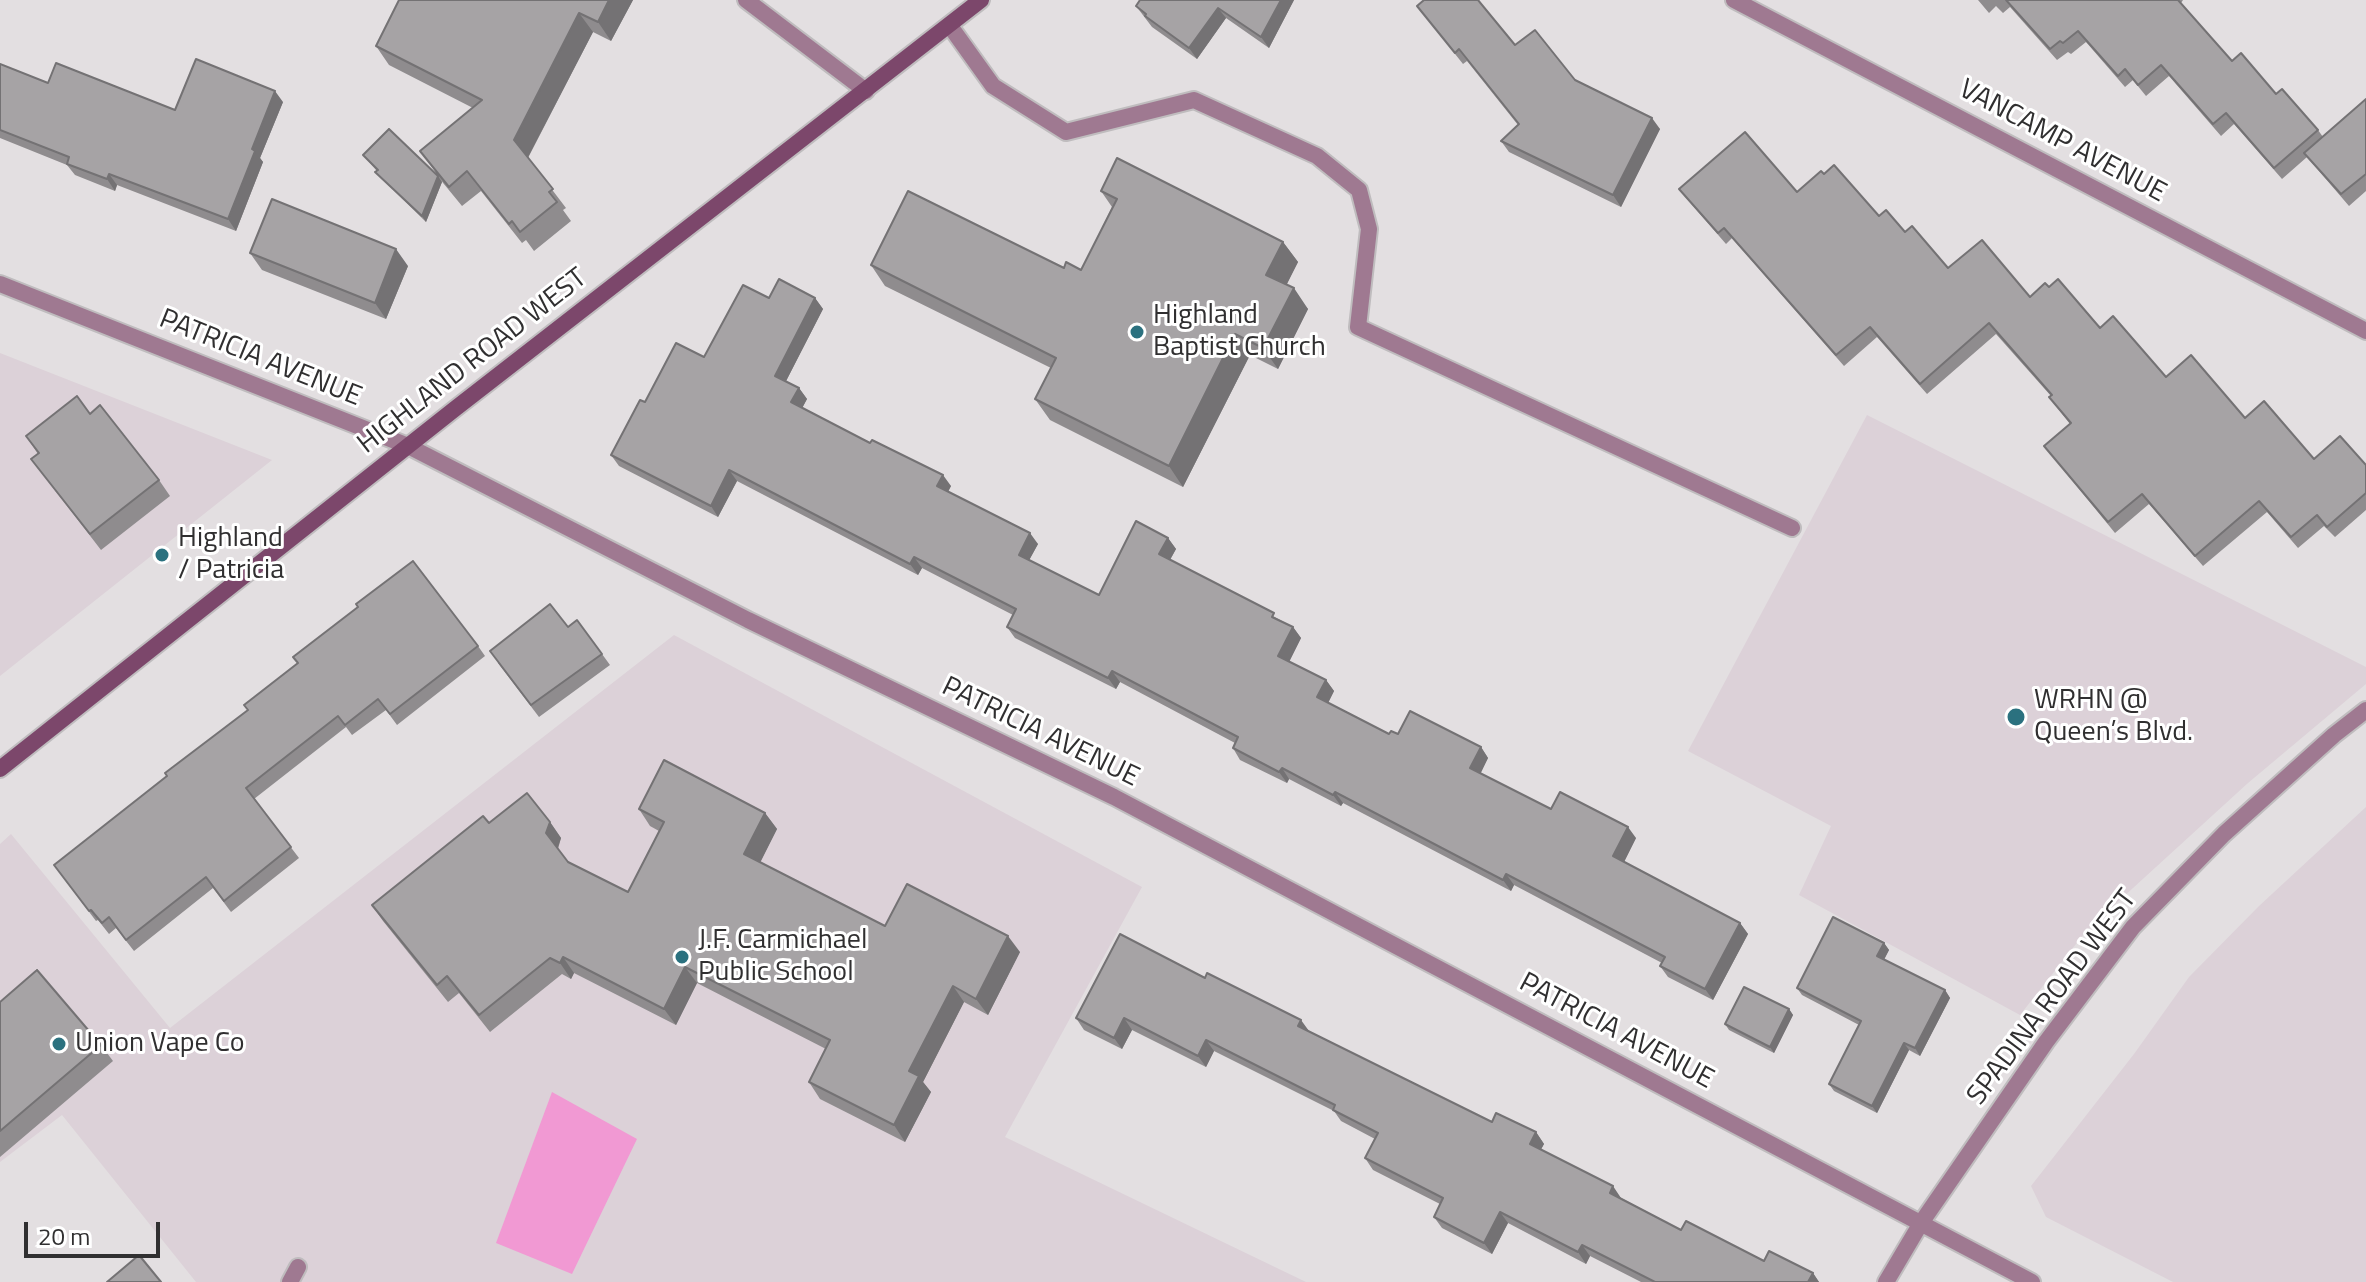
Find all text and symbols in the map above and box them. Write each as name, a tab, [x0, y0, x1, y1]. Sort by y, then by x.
street label: VANCAMP AVENUE	[1953, 73, 2171, 211]
street label: HIGHLAND ROAD WEST	[352, 262, 594, 462]
place label: Highland Baptist Church	[1153, 299, 1326, 365]
street label: PATRICIA AVENUE	[154, 303, 366, 415]
marker: Highland Baptist Church	[1128, 323, 1146, 341]
place label: Highland / Patricia	[178, 522, 284, 588]
marker: Highland / Patricia	[153, 546, 171, 564]
street label: PATRICIA AVENUE	[936, 671, 1144, 795]
place label: WRHN @ Queen’s Blvd.	[2034, 684, 2193, 750]
marker: WRHN @ Queen’s Blvd.	[2005, 706, 2027, 728]
street label: SPADINA ROAD WEST	[1961, 884, 2145, 1112]
place label: J.F. Carmichael Public School	[698, 924, 867, 990]
marker: J.F. Carmichael Public School	[673, 948, 691, 966]
street label: PATRICIA AVENUE	[1513, 967, 1719, 1097]
place label: Union Vape Co	[75, 1027, 245, 1061]
marker: Union Vape Co	[50, 1035, 68, 1053]
scale bar	[28, 1206, 164, 1256]
text: 20 m	[38, 1218, 90, 1254]

